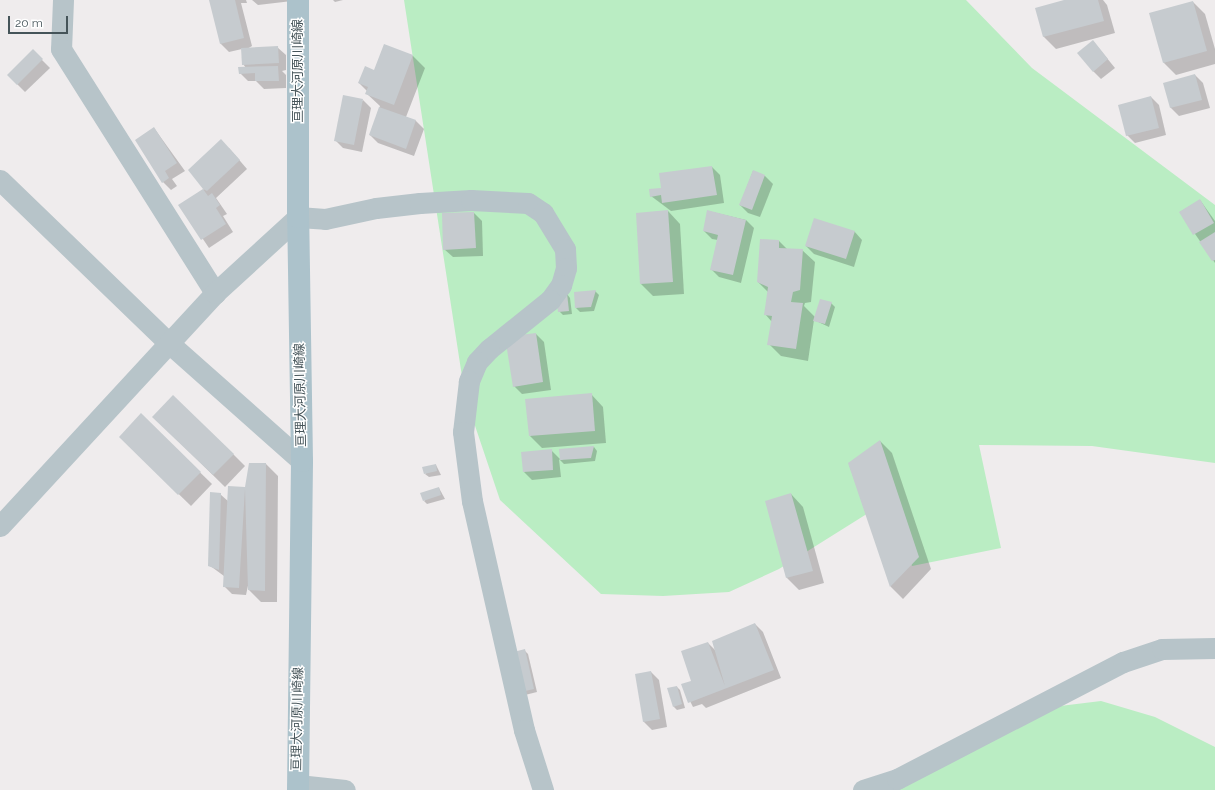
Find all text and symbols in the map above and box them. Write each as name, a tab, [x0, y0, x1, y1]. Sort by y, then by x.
scale bar	[10, 8, 70, 34]
text: 20 m	[15, 16, 43, 30]
street label: 亘理大河原川崎線	[290, 19, 306, 123]
street label: 亘理大河原川崎線	[292, 343, 310, 447]
street label: 亘理大河原川崎線	[289, 667, 307, 771]

